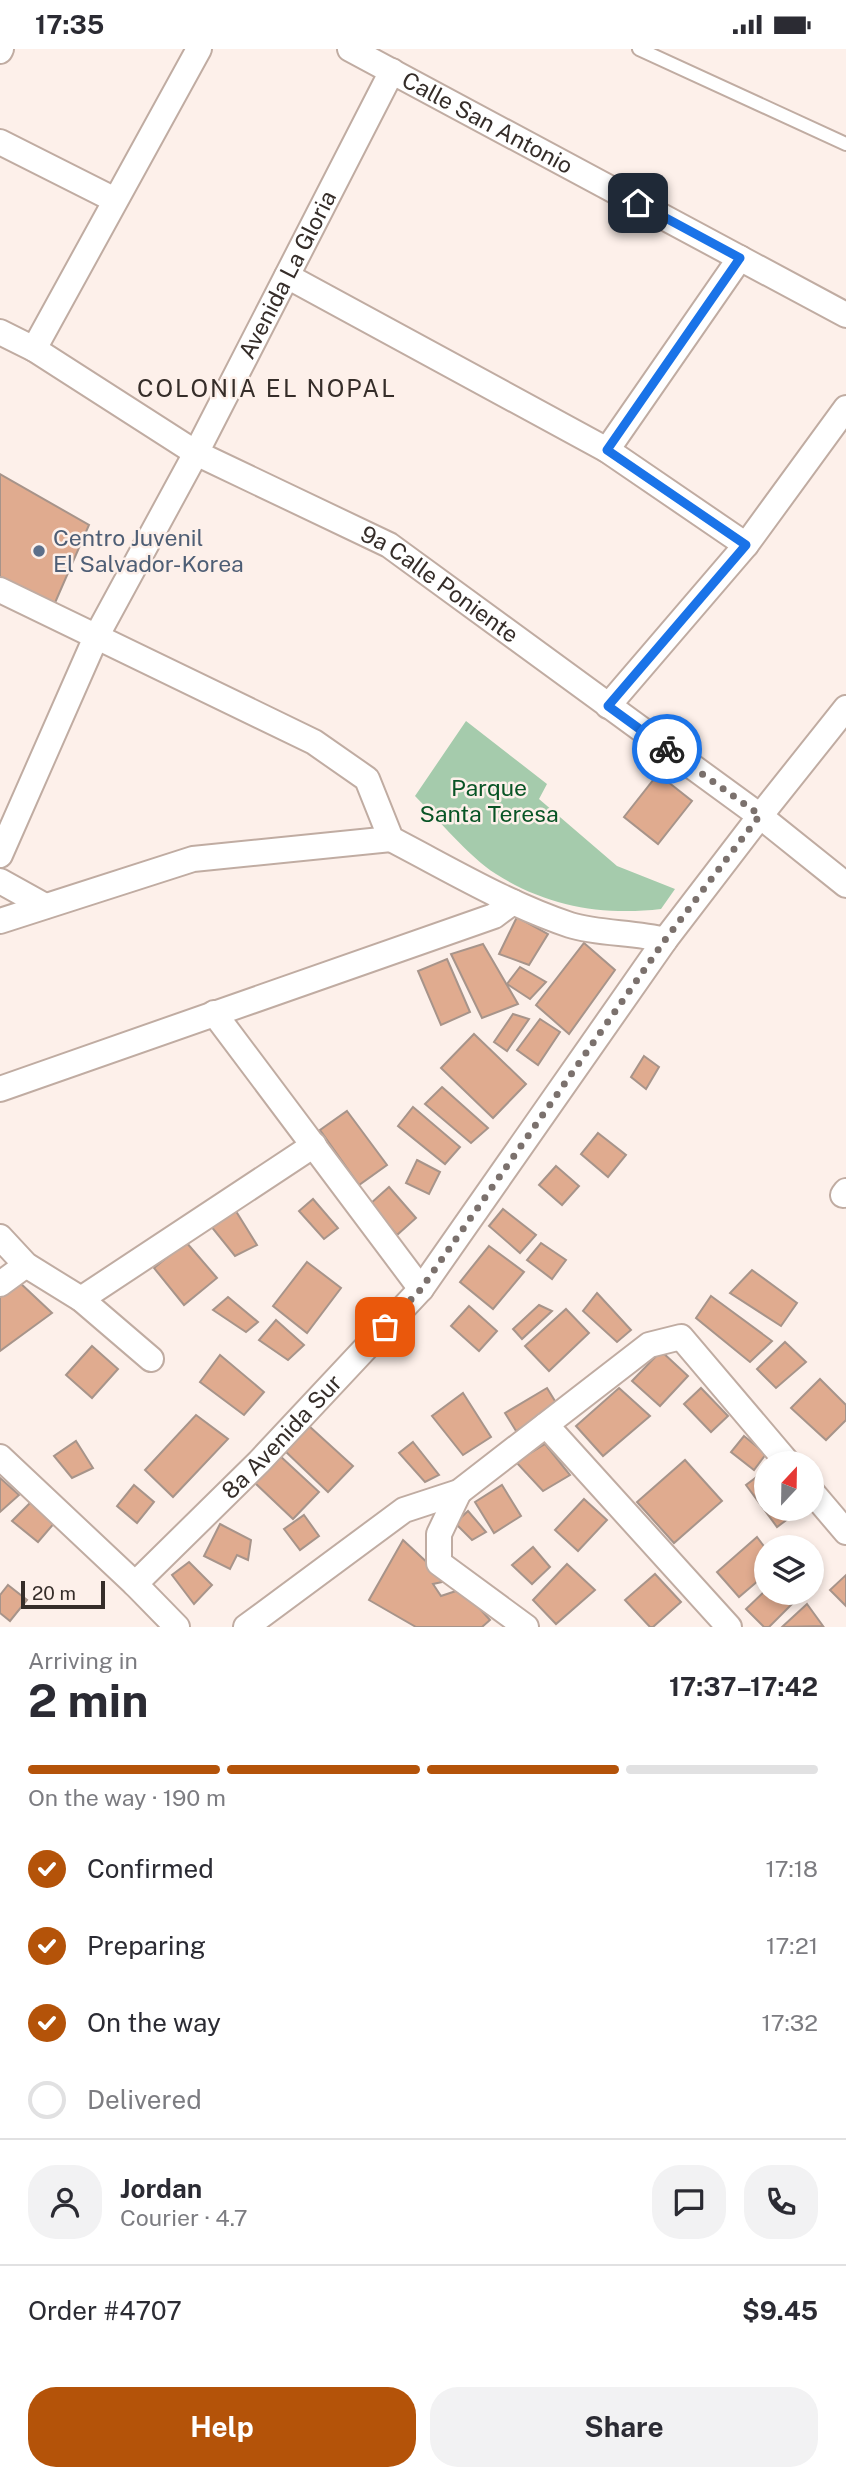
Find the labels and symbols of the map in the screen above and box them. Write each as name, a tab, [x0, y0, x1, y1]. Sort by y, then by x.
street label: Calle San Antonio	[398, 66, 578, 179]
pin	[608, 173, 668, 233]
street label: Avenida La Gloria	[233, 186, 341, 363]
district label: COLONIA EL NOPAL	[137, 374, 397, 402]
street label: 9a Calle Poniente	[357, 520, 524, 648]
place label: Centro Juvenil El Salvador-Korea	[53, 524, 244, 577]
marker: Centro Juvenil El Salvador-Korea	[31, 543, 47, 559]
courier	[632, 714, 702, 784]
park label: Parque Santa Teresa	[419, 774, 559, 827]
pin	[355, 1297, 415, 1357]
street label: 8a Avenida Sur	[216, 1369, 347, 1504]
north arrow	[754, 1451, 824, 1521]
scale bar	[21, 1578, 105, 1610]

